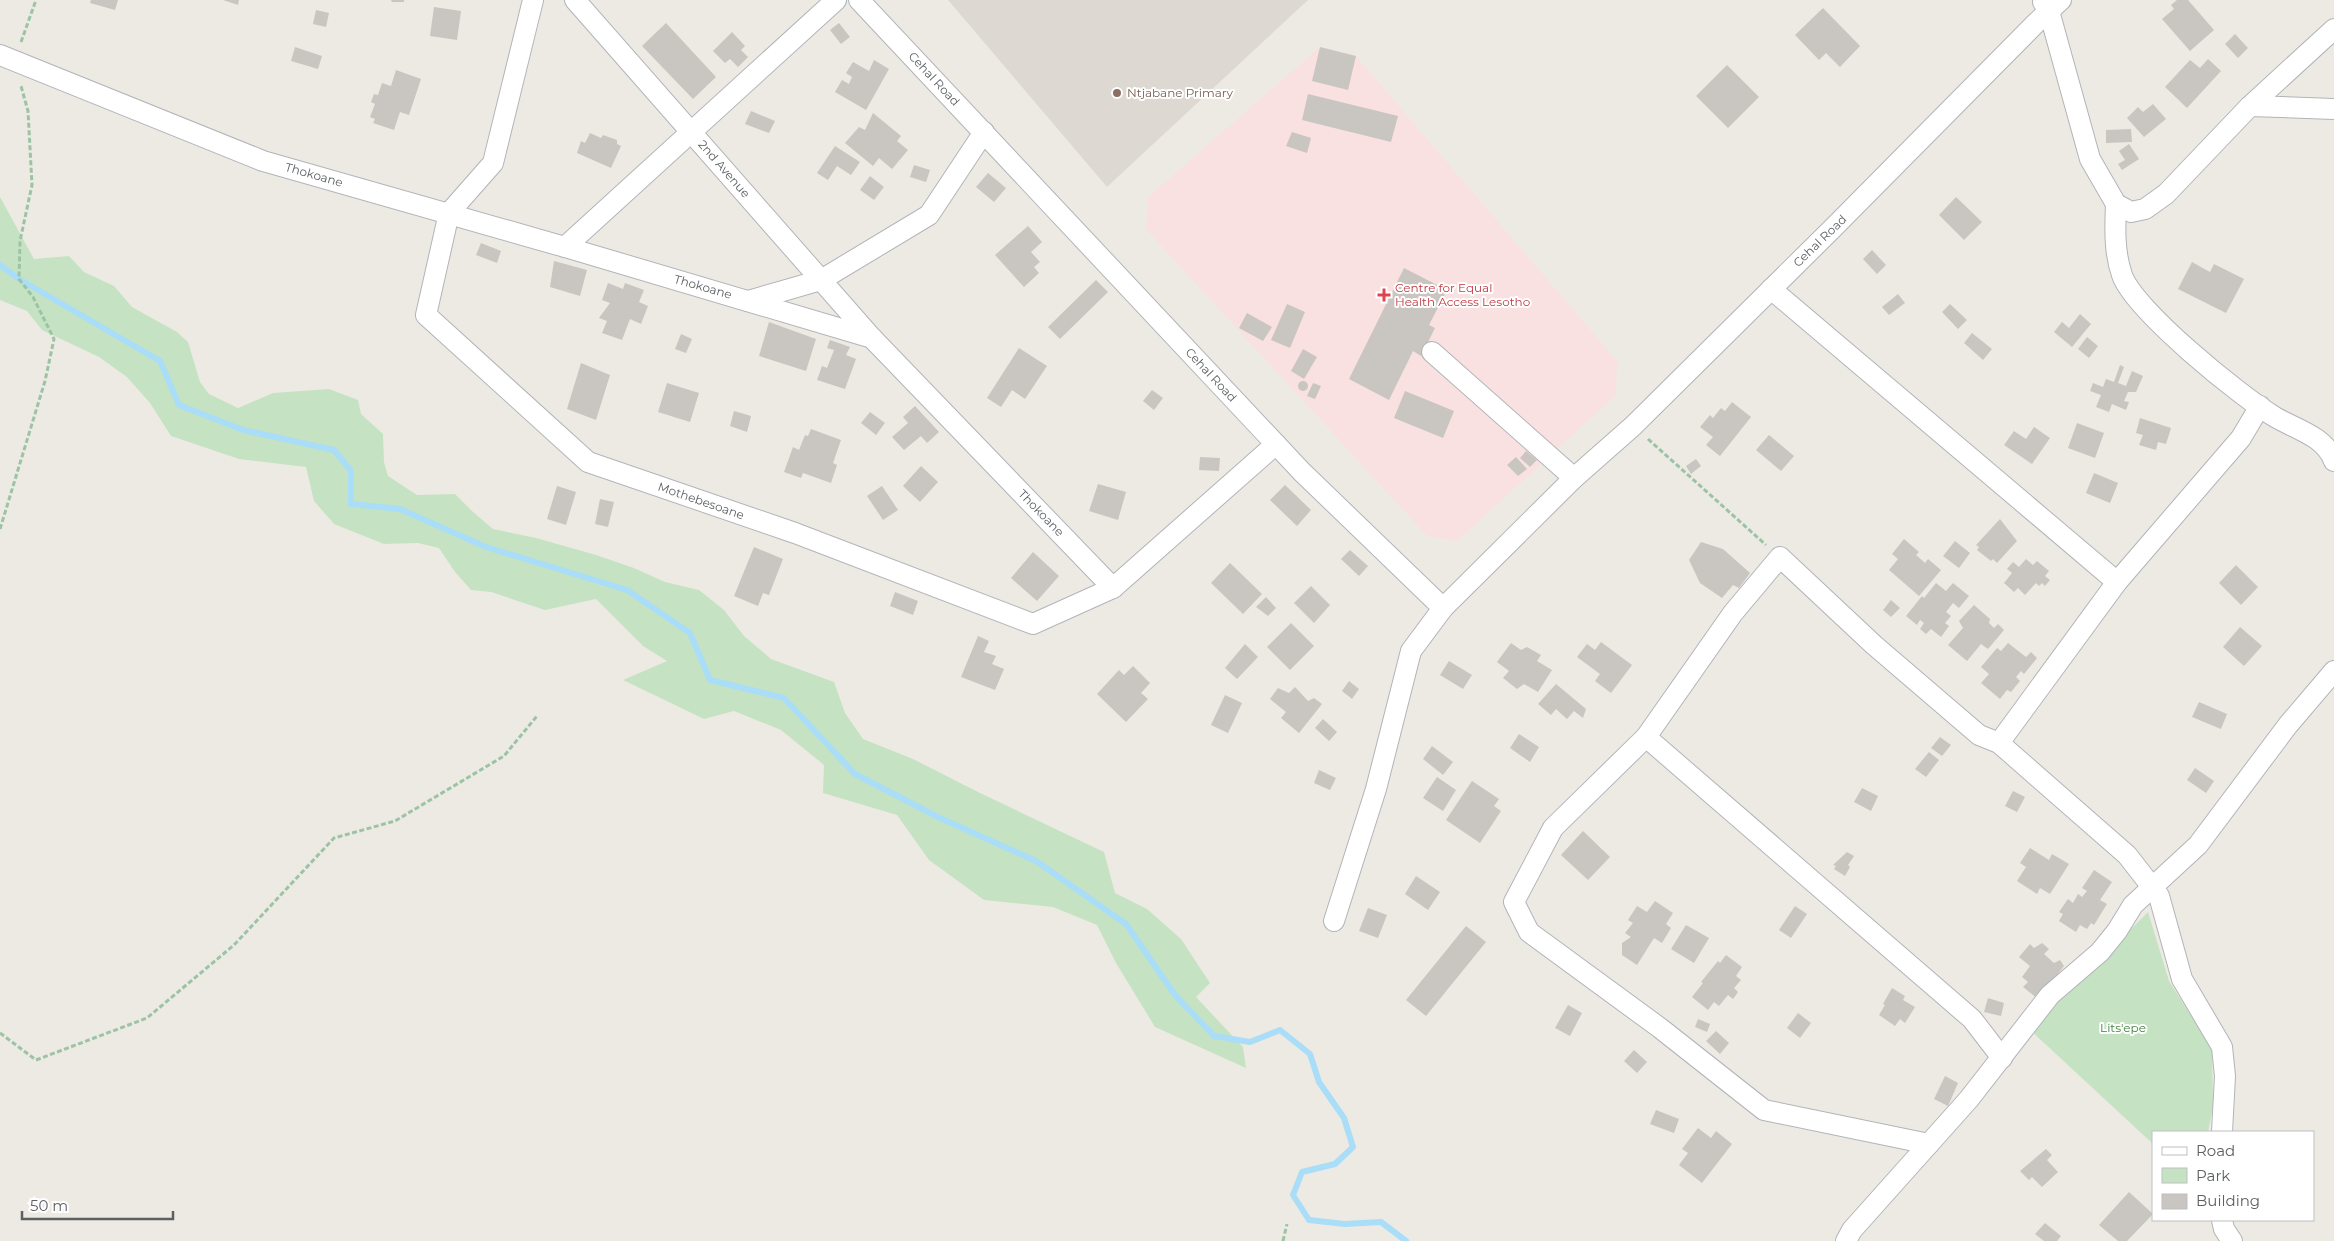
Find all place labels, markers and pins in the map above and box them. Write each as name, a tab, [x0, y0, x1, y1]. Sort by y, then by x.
place label: Ntjabane Primary	[1127, 85, 1234, 100]
marker: Ntjabane Primary	[1111, 87, 1123, 99]
place label: Centre for Equal Health Access Lesotho	[1395, 280, 1530, 309]
marker: Centre for Equal Health Access Lesotho	[1377, 288, 1391, 302]

